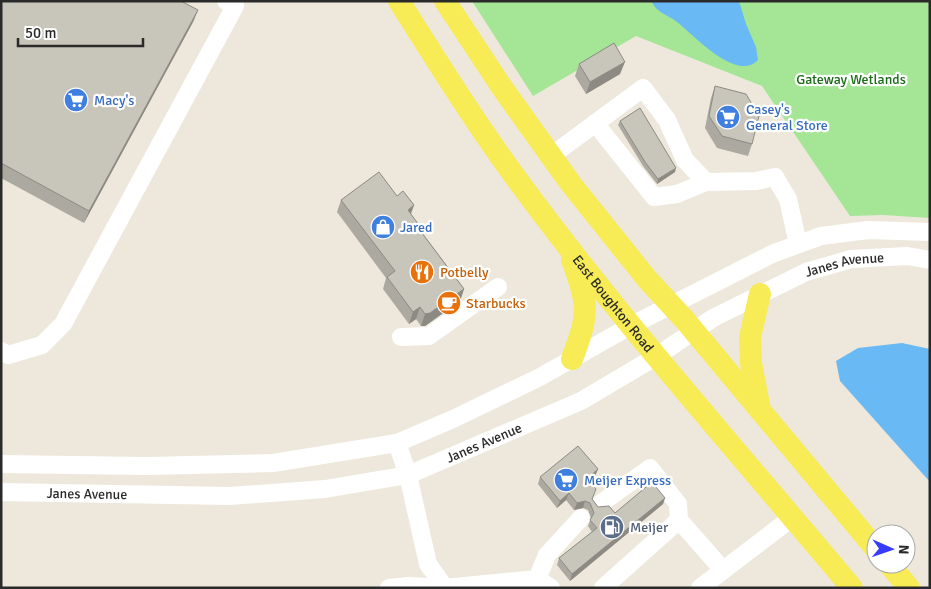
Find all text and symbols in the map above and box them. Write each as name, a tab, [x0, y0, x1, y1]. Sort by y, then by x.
scale bar	[18, 15, 142, 47]
text: 50 m	[25, 24, 56, 42]
park label: Gateway Wetlands	[796, 71, 906, 88]
supermarket icon: Macy's	[63, 87, 89, 113]
place label: Macy's	[94, 92, 135, 109]
place label: Casey's General Store	[746, 101, 828, 134]
supermarket icon: Casey's General Store	[715, 104, 741, 130]
shop icon: Jared	[370, 214, 396, 240]
place label: Jared	[400, 219, 432, 236]
street label: Janes Avenue	[803, 249, 885, 280]
street label: East Boughton Road	[569, 251, 658, 356]
restaurant icon: Potbelly	[409, 259, 435, 285]
place label: Potbelly	[440, 264, 489, 281]
cafe icon: Starbucks	[436, 290, 462, 316]
place label: Starbucks	[466, 295, 526, 312]
street label: Janes Avenue	[443, 419, 524, 466]
supermarket icon: Meijer Express	[553, 467, 579, 493]
place label: Meijer Express	[584, 472, 671, 489]
street label: Janes Avenue	[46, 484, 127, 503]
fuel station icon: Meijer	[599, 514, 625, 540]
place label: Meijer	[630, 519, 669, 536]
north arrow	[866, 524, 916, 574]
text: N	[895, 544, 912, 555]

